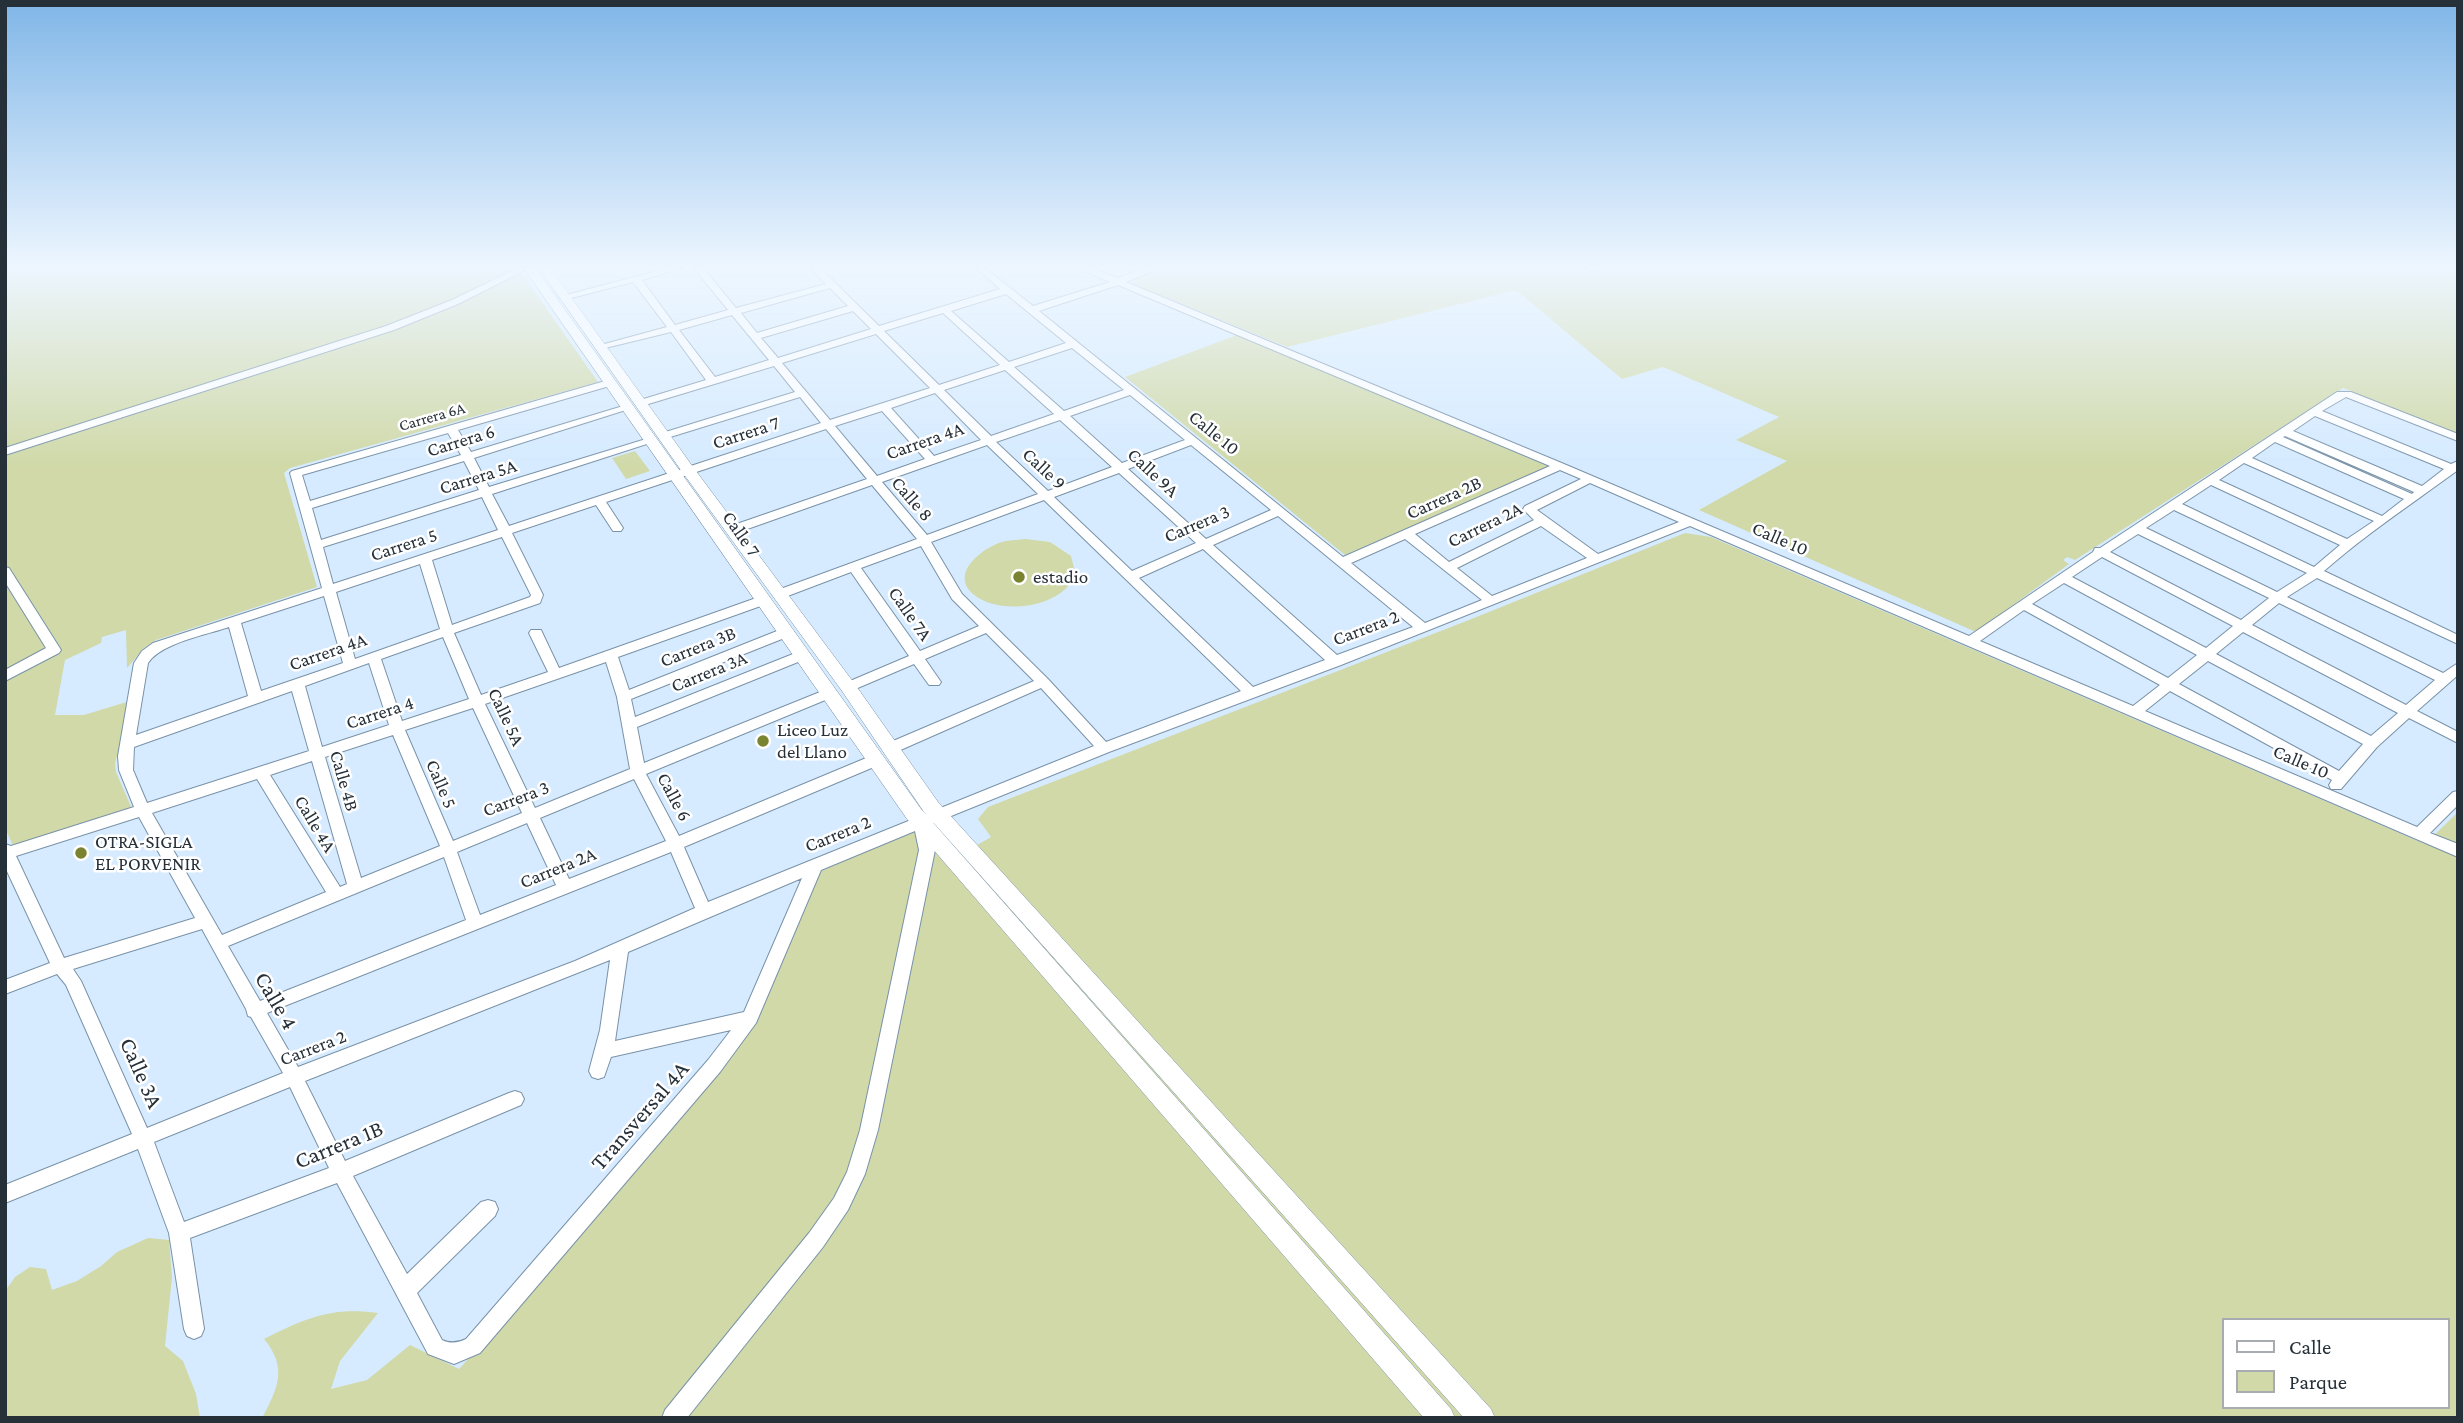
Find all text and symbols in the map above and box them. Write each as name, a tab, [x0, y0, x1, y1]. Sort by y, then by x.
street label: Carrera 6A	[397, 398, 467, 436]
street label: Calle 10	[1184, 406, 1244, 460]
street label: Carrera 7	[710, 412, 782, 454]
street label: Carrera 4A	[883, 417, 967, 465]
street label: Carrera 6	[424, 420, 498, 462]
street label: Calle 9	[1017, 443, 1071, 495]
street label: Calle 9A	[1123, 443, 1183, 503]
street label: Carrera 5A	[437, 454, 519, 500]
street label: Carrera 2B	[1403, 471, 1485, 525]
street label: Calle 8	[886, 472, 938, 526]
street label: Carrera 2A	[1444, 497, 1526, 553]
street label: Carrera 3	[1161, 500, 1233, 548]
street label: Calle 7	[717, 507, 765, 561]
street label: Calle 10	[1748, 517, 1812, 561]
street label: Carrera 5	[368, 523, 440, 567]
place label: estadio	[1033, 566, 1088, 588]
marker: estadio	[1011, 569, 1027, 585]
street label: Calle 7A	[883, 583, 937, 645]
street label: Carrera 2	[1330, 605, 1402, 651]
street label: Carrera 3B	[657, 622, 739, 672]
street label: Carrera 4A	[286, 628, 370, 676]
street label: Carrera 3A	[668, 646, 750, 698]
street label: Calle 5A	[483, 684, 529, 750]
street label: Carrera 4	[343, 691, 417, 735]
place label: Liceo Luz del Llano	[777, 719, 848, 763]
marker: Liceo Luz del Llano	[755, 733, 771, 749]
street label: Calle 10	[2269, 740, 2333, 784]
street label: Calle 4B	[325, 748, 363, 814]
street label: Calle 5	[421, 756, 461, 812]
street label: Calle 6	[652, 769, 696, 825]
street label: Carrera 3	[480, 776, 552, 822]
street label: Calle 4A	[289, 791, 341, 857]
street label: Carrera 2	[802, 810, 874, 858]
place label: OTRA-SIGLA EL PORVENIR	[95, 831, 201, 875]
street label: Carrera 2A	[517, 842, 599, 894]
marker: OTRA-SIGLA EL PORVENIR	[73, 845, 89, 861]
street label: Calle 4	[248, 967, 304, 1035]
street label: Carrera 2	[277, 1025, 349, 1071]
street label: Calle 3A	[113, 1033, 169, 1113]
street label: Transversal 4A	[585, 1056, 695, 1176]
street label: Carrera 1B	[291, 1115, 387, 1175]
legend	[2222, 1318, 2449, 1409]
text: Calle	[2289, 1335, 2331, 1359]
text: Parque	[2289, 1370, 2347, 1394]

